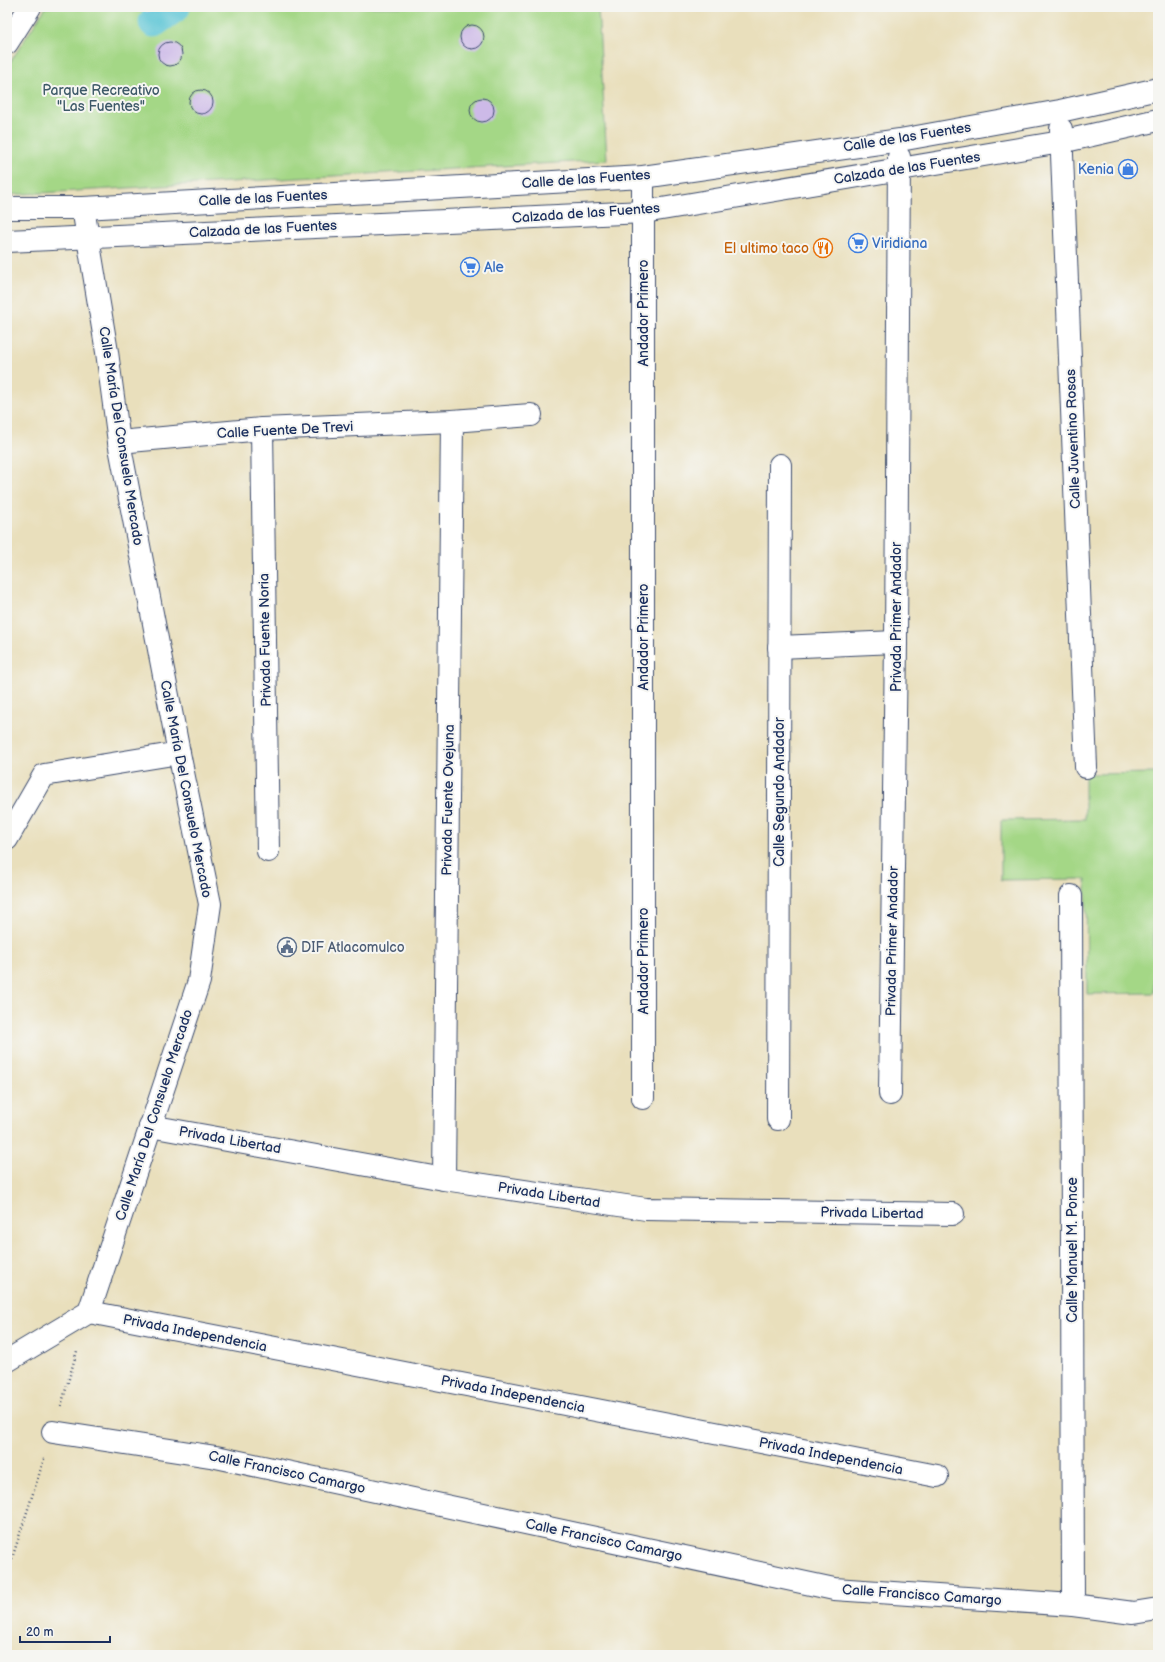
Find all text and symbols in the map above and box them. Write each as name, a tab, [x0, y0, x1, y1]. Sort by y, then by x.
park label: Parque Recreativo "Las Fuentes"	[42, 82, 160, 115]
street label: Calle de las Fuentes	[842, 118, 972, 156]
street label: Calzada de las Fuentes	[832, 148, 982, 188]
shop icon: Kenia	[1117, 158, 1139, 180]
place label: Kenia	[1078, 161, 1114, 178]
street label: Calle de las Fuentes	[521, 166, 651, 192]
street label: Calle de las Fuentes	[198, 186, 328, 210]
street label: Calzada de las Fuentes	[511, 199, 661, 227]
street label: Calzada de las Fuentes	[189, 217, 338, 241]
supermarket icon: Viridiana	[847, 232, 869, 254]
place label: Viridiana	[872, 235, 927, 252]
restaurant icon: El ultimo taco	[812, 237, 834, 259]
place label: El ultimo taco	[724, 240, 809, 257]
supermarket icon: Ale	[459, 256, 481, 278]
place label: Ale	[484, 259, 504, 276]
street label: Andador Primero	[635, 259, 652, 366]
street label: Calle María Del Consuelo Mercado	[95, 325, 147, 547]
street label: Calle Juventino Rosas	[1062, 369, 1084, 509]
street label: Calle Fuente De Trevi	[216, 418, 354, 442]
street label: Privada Primer Andador	[888, 541, 905, 692]
street label: Privada Fuente Noria	[255, 573, 275, 707]
street label: Andador Primero	[635, 583, 652, 690]
street label: Calle María Del Consuelo Mercado	[157, 679, 215, 899]
street label: Calle Segundo Andador	[771, 716, 788, 867]
street label: Privada Fuente Ovejuna	[438, 724, 458, 876]
street label: Privada Primer Andador	[882, 865, 902, 1016]
street label: Andador Primero	[635, 907, 652, 1014]
public building icon: DIF Atlacomulco	[276, 936, 298, 958]
place label: DIF Atlacomulco	[301, 939, 405, 956]
street label: Calle María Del Consuelo Mercado	[112, 1007, 196, 1223]
street label: Privada Libertad	[178, 1123, 282, 1157]
street label: Calle Manuel M. Ponce	[1064, 1177, 1081, 1323]
street label: Privada Libertad	[497, 1179, 601, 1211]
street label: Privada Libertad	[820, 1204, 924, 1222]
street label: Privada Independencia	[121, 1311, 269, 1355]
street label: Privada Independencia	[439, 1372, 587, 1416]
street label: Privada Independencia	[757, 1434, 905, 1478]
street label: Calle Francisco Camargo	[207, 1447, 367, 1497]
street label: Calle Francisco Camargo	[524, 1515, 684, 1565]
street label: Calle Francisco Camargo	[842, 1581, 1002, 1609]
scale bar	[20, 1618, 110, 1644]
text: 20 m	[26, 1625, 53, 1640]

